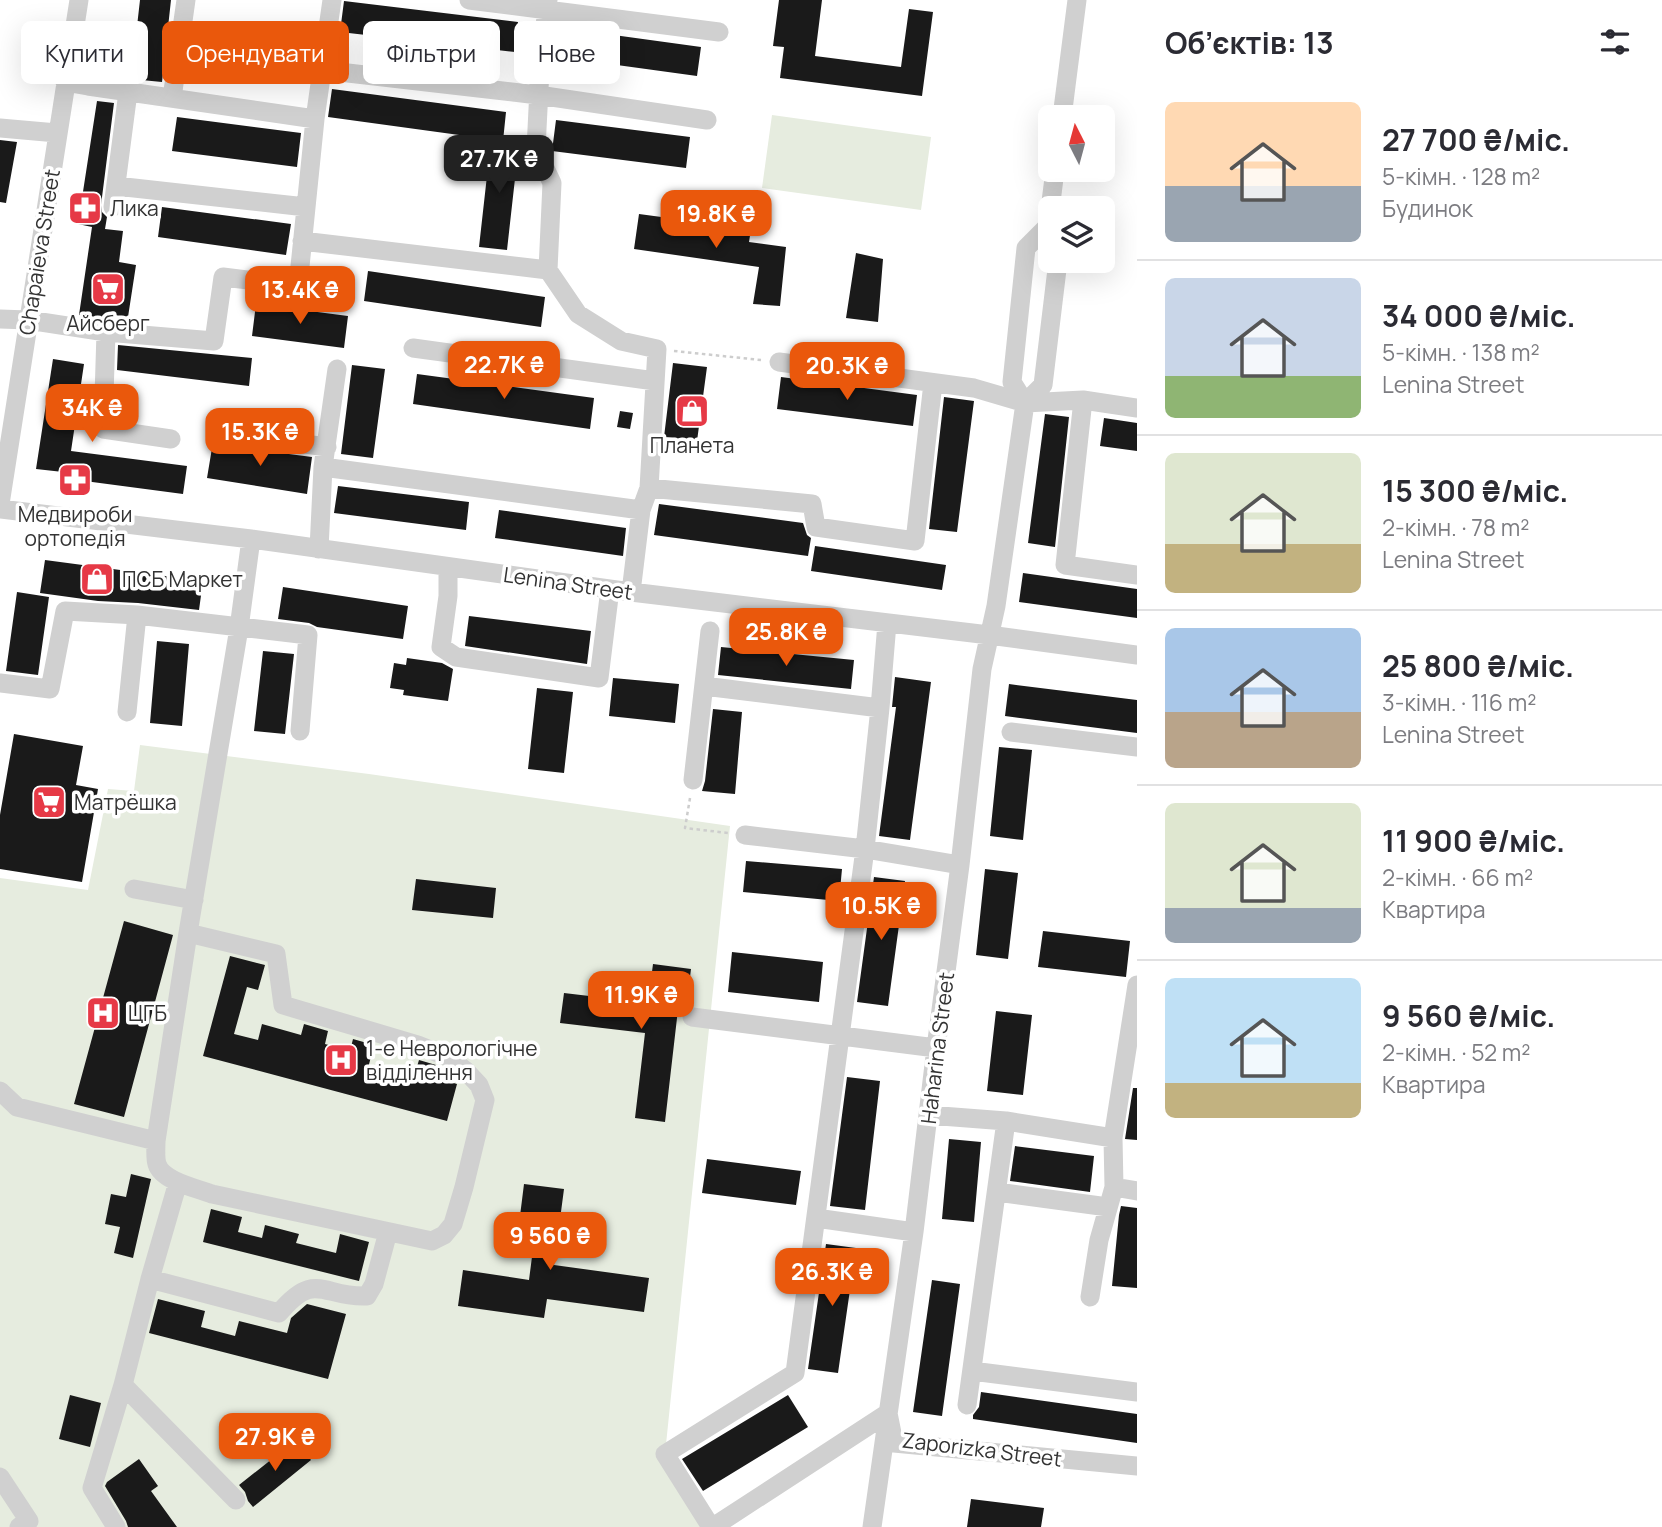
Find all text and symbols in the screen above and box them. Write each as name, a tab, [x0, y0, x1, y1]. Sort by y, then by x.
chip: Купити	[21, 21, 148, 84]
chip: Орендувати	[162, 21, 349, 84]
chip: Фільтри	[363, 21, 500, 84]
chip: Нове	[514, 21, 620, 84]
text: Об’єктів: 13	[1165, 22, 1334, 63]
icon: filters	[1596, 23, 1634, 61]
north arrow	[1038, 105, 1115, 182]
map controls	[1038, 105, 1115, 273]
text: 27 700 ₴/міс.	[1382, 119, 1570, 160]
icon: home	[1221, 130, 1305, 214]
pin: 27.7K ₴	[434, 136, 564, 195]
text: 27.7K ₴	[460, 142, 538, 174]
text: 5-кімн. · 128 m²	[1382, 160, 1540, 192]
street label: Chapaieva Street	[12, 167, 66, 337]
pharmacy icon: Лика	[66, 189, 104, 227]
pin: 19.8K ₴	[651, 190, 781, 250]
text: Будинок	[1382, 192, 1473, 224]
place label: Лика	[110, 194, 159, 222]
button: layers	[1038, 196, 1115, 273]
text: 19.8K ₴	[677, 197, 755, 229]
pin: 13.4K ₴	[235, 266, 365, 326]
supermarket icon: Айсберг	[89, 270, 127, 308]
text: 13.4K ₴	[261, 273, 339, 305]
text: 34 000 ₴/міс.	[1382, 295, 1576, 336]
icon: home	[1221, 306, 1305, 390]
place label: Айсберг	[66, 309, 150, 337]
text: 5-кімн. · 138 m²	[1382, 336, 1540, 368]
pin: 22.7K ₴	[439, 342, 569, 401]
pin: 20.3K ₴	[782, 342, 912, 402]
text: 22.7K ₴	[464, 348, 544, 380]
text: 20.3K ₴	[806, 349, 888, 381]
text: Lenina Street	[1382, 368, 1524, 400]
pin: 34K ₴	[43, 384, 141, 444]
text: 34K ₴	[62, 391, 122, 423]
shop icon: Планета	[673, 392, 711, 430]
pin: 15.3K ₴	[195, 408, 325, 468]
text: 15.3K ₴	[221, 415, 299, 447]
place label: Планета	[650, 431, 734, 459]
pharmacy icon: Медвироби ортопедія	[56, 461, 94, 499]
text: 15 300 ₴/міс.	[1382, 470, 1568, 511]
icon: home	[1221, 481, 1305, 565]
place label: Медвироби ортопедія	[18, 500, 132, 552]
text: 2-кімн. · 78 m²	[1382, 511, 1530, 543]
text: Lenina Street	[1382, 543, 1524, 575]
shop icon: ПСБ Маркет	[78, 560, 116, 598]
street label: Lenina Street	[502, 560, 634, 606]
place label: ПСБ Маркет	[122, 565, 243, 593]
pin: 25.8K ₴	[721, 608, 851, 668]
text: 25.8K ₴	[745, 615, 827, 647]
text: 25 800 ₴/міс.	[1382, 645, 1574, 686]
icon: home	[1221, 656, 1305, 740]
text: 3-кімн. · 116 m²	[1382, 686, 1536, 718]
text: Lenina Street	[1382, 718, 1524, 750]
supermarket icon: Матрёшка	[30, 783, 68, 821]
place label: Матрёшка	[74, 788, 177, 816]
text: 11 900 ₴/міс.	[1382, 820, 1565, 861]
icon: home	[1221, 831, 1305, 915]
text: 2-кімн. · 66 m²	[1382, 861, 1533, 893]
pin: 10.5K ₴	[816, 883, 946, 942]
text: 10.5K ₴	[841, 889, 921, 921]
text: Квартира	[1382, 893, 1486, 925]
street label: Haharina Street	[914, 971, 960, 1125]
pin: 11.9K ₴	[576, 972, 706, 1031]
text: 11.9K ₴	[604, 978, 678, 1010]
hospital icon: ЦГБ	[84, 994, 122, 1032]
text: 9 560 ₴/міс.	[1382, 995, 1555, 1036]
place label: ЦГБ	[128, 999, 167, 1027]
icon: home	[1221, 1006, 1305, 1090]
place label: 1-е Неврологічне відділення	[366, 1034, 538, 1086]
text: 2-кімн. · 52 m²	[1382, 1036, 1530, 1068]
hospital icon: 1-е Неврологічне відділення	[322, 1041, 360, 1079]
text: Квартира	[1382, 1068, 1486, 1100]
pin: 9 560 ₴	[485, 1212, 615, 1272]
text: 9 560 ₴	[510, 1219, 590, 1251]
pin: 26.3K ₴	[767, 1248, 897, 1308]
text: 26.3K ₴	[791, 1255, 873, 1287]
pin: 27.9K ₴	[210, 1414, 340, 1473]
text: 27.9K ₴	[235, 1420, 315, 1452]
street label: Zaporizka Street	[900, 1425, 1064, 1473]

